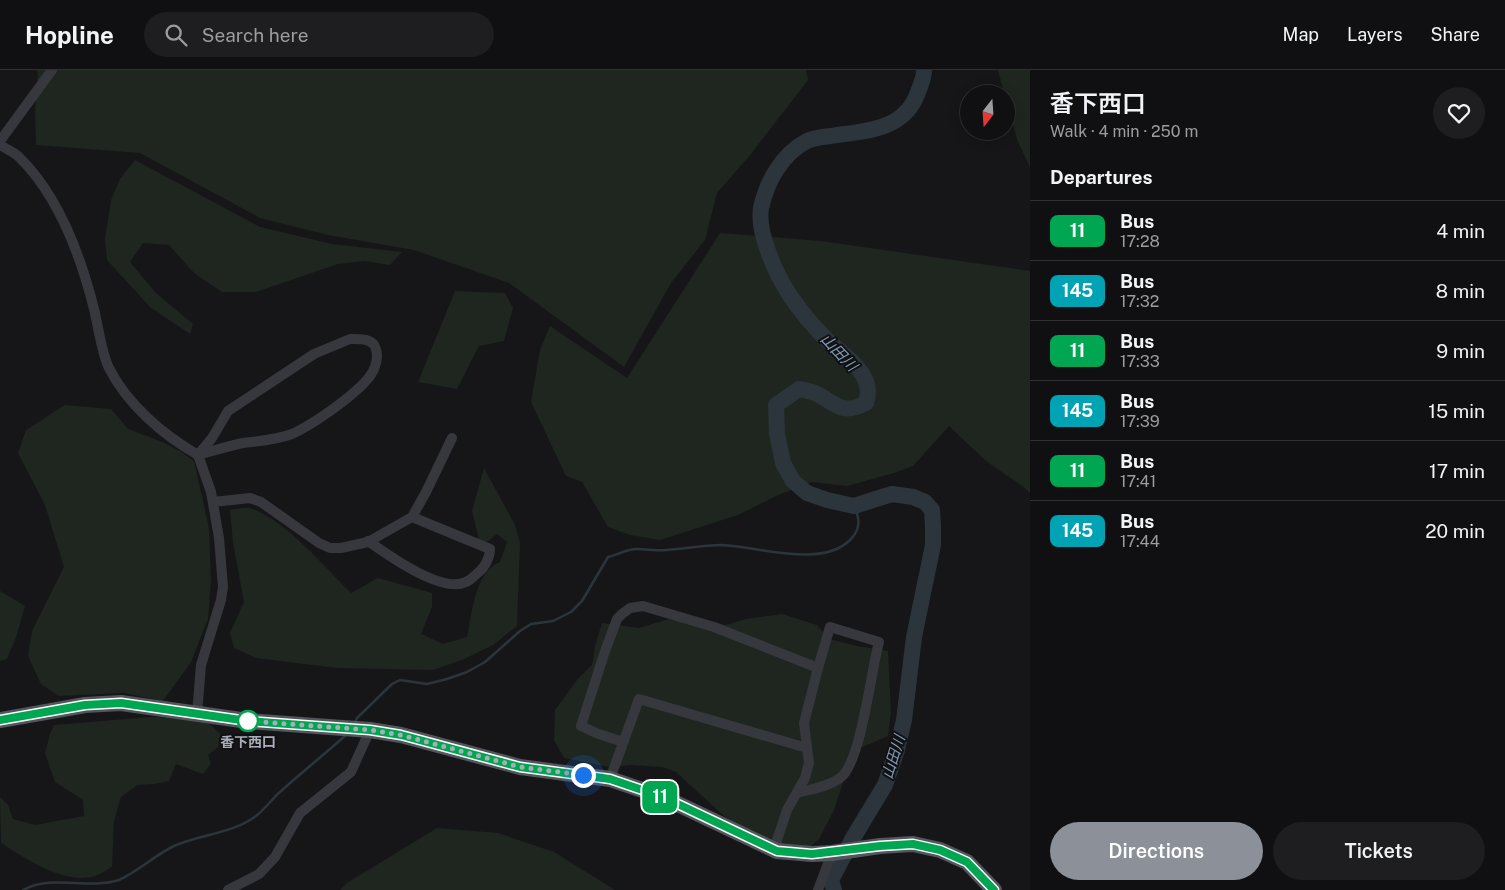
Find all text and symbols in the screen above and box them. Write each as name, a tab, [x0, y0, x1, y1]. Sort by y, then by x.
search box	[144, 12, 494, 57]
text: Hopline	[25, 21, 114, 49]
icon: search	[162, 21, 190, 49]
text: Search here	[202, 24, 309, 46]
text: Map	[1283, 24, 1319, 45]
text: Layers	[1347, 24, 1403, 45]
text: Share	[1431, 24, 1480, 45]
north arrow	[960, 85, 1015, 140]
map controls	[960, 85, 1015, 140]
button: heart	[1433, 87, 1485, 139]
text: 香下西口	[1050, 89, 1146, 117]
text: Walk · 4 min · 250 m	[1050, 122, 1198, 141]
text: Departures	[1050, 166, 1153, 188]
text: Bus	[1120, 210, 1154, 232]
text: 11	[1070, 220, 1085, 241]
text: 4 min	[1436, 220, 1485, 242]
text: 17:28	[1120, 232, 1160, 251]
text: Bus	[1120, 270, 1154, 292]
text: 145	[1062, 280, 1093, 301]
text: 8 min	[1436, 280, 1485, 302]
text: 17:32	[1120, 292, 1159, 311]
water label: 山田川	[817, 330, 862, 376]
text: Bus	[1120, 330, 1154, 352]
text: 11	[1070, 340, 1085, 361]
text: 9 min	[1436, 340, 1485, 362]
text: 17:33	[1120, 352, 1160, 371]
text: Bus	[1120, 390, 1154, 412]
text: 145	[1062, 400, 1093, 421]
text: 15 min	[1428, 400, 1485, 422]
text: 17:39	[1120, 412, 1160, 431]
text: Bus	[1120, 450, 1154, 472]
text: 11	[1070, 460, 1085, 481]
text: 17 min	[1429, 460, 1485, 482]
text: 17:41	[1120, 472, 1156, 491]
text: Bus	[1120, 510, 1154, 532]
text: 145	[1062, 520, 1093, 541]
text: 20 min	[1425, 520, 1485, 542]
text: 17:44	[1120, 532, 1160, 551]
marker: 香下西口	[237, 710, 259, 732]
water label: 山田川	[878, 731, 908, 781]
place label: 香下西口	[220, 734, 276, 750]
your location	[571, 763, 596, 788]
line badge: 11	[638, 781, 682, 813]
text: 11	[652, 786, 668, 807]
button: Directions	[1050, 822, 1263, 880]
button: Tickets	[1273, 822, 1485, 880]

